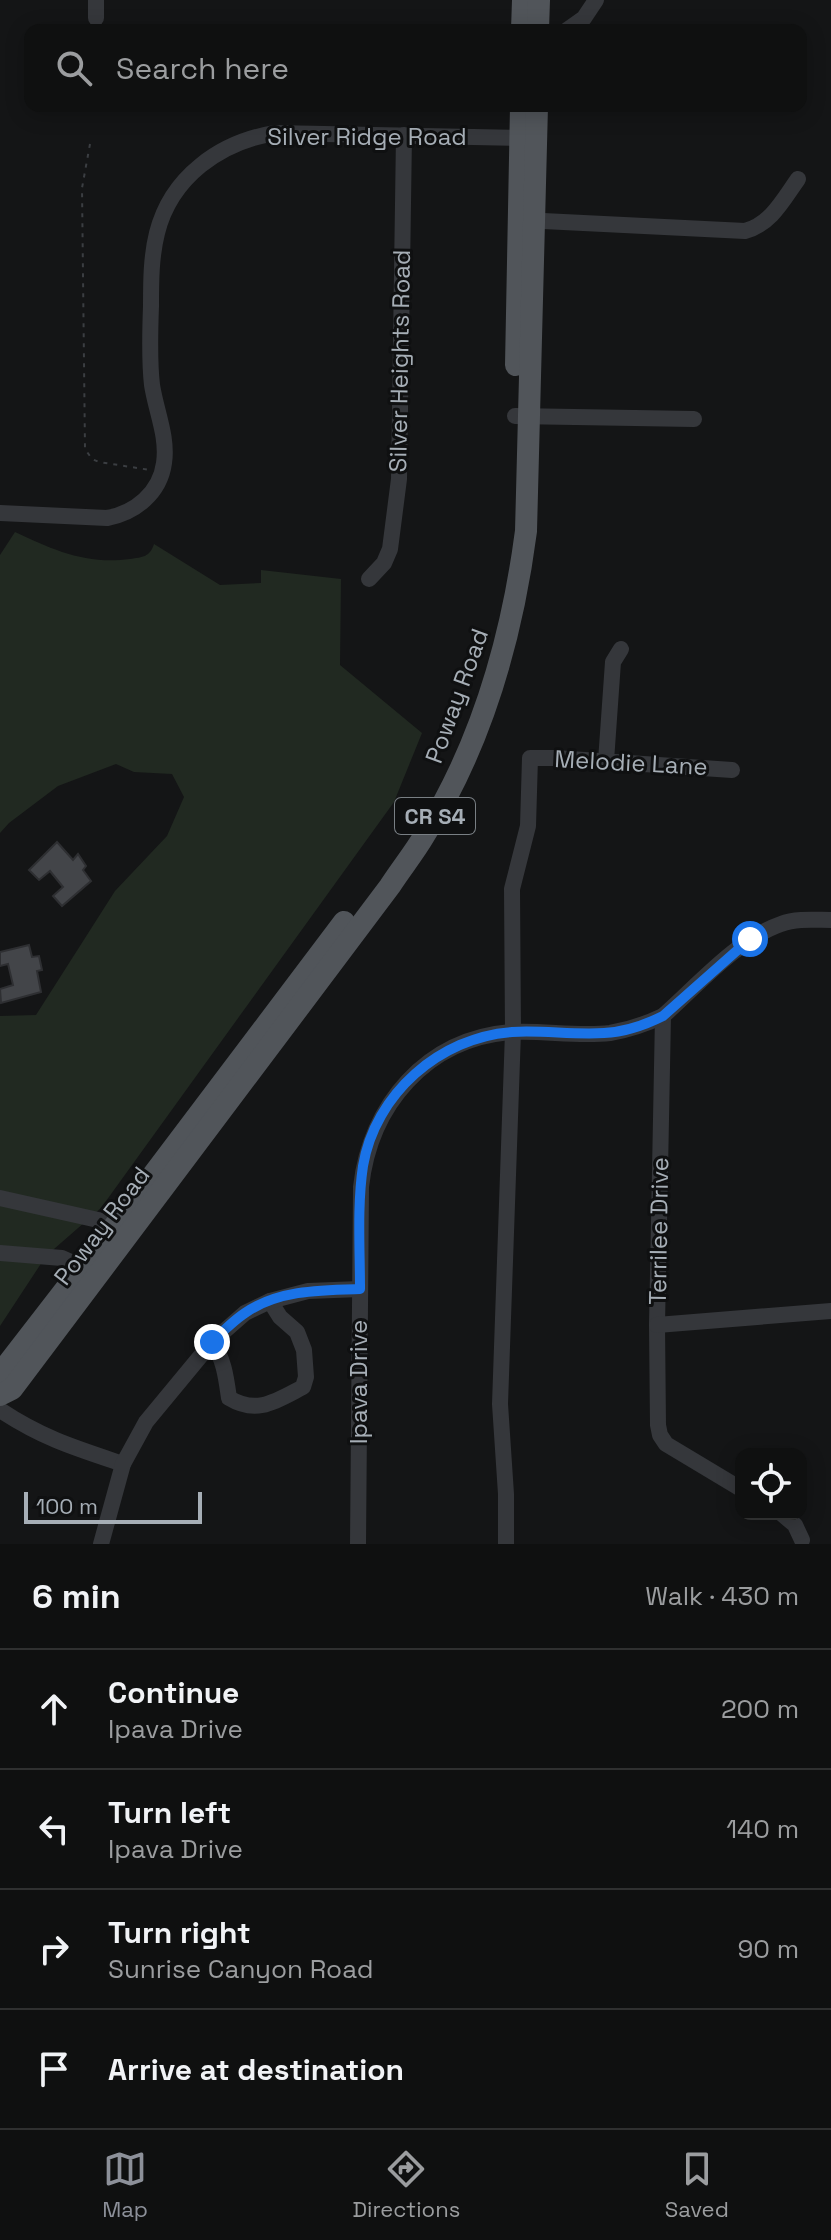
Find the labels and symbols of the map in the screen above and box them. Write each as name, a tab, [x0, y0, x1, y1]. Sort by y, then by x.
street label: Silver Ridge Road	[267, 121, 467, 152]
street label: Silver Heights Road	[382, 249, 417, 473]
street label: Poway Road	[418, 624, 495, 767]
street label: Melodie Lane	[554, 743, 708, 782]
road number: CR S4	[395, 798, 475, 834]
route start	[732, 921, 768, 957]
street label: Terrilee Drive	[642, 1157, 675, 1305]
street label: Poway Road	[47, 1160, 156, 1291]
street label: Ipava Drive	[343, 1320, 374, 1444]
route end	[194, 1324, 230, 1360]
scale bar	[24, 1488, 202, 1524]

